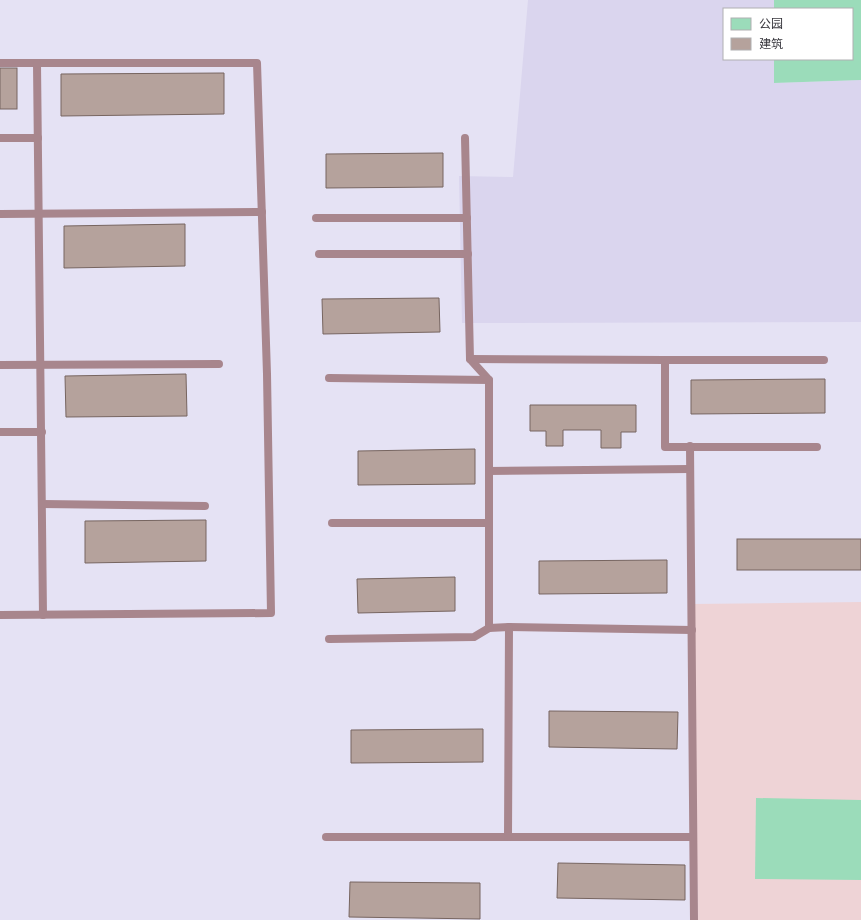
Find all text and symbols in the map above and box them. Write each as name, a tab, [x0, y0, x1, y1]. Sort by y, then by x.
legend	[723, 8, 853, 60]
text: 公园	[759, 16, 783, 31]
text: 建筑	[759, 36, 783, 51]

